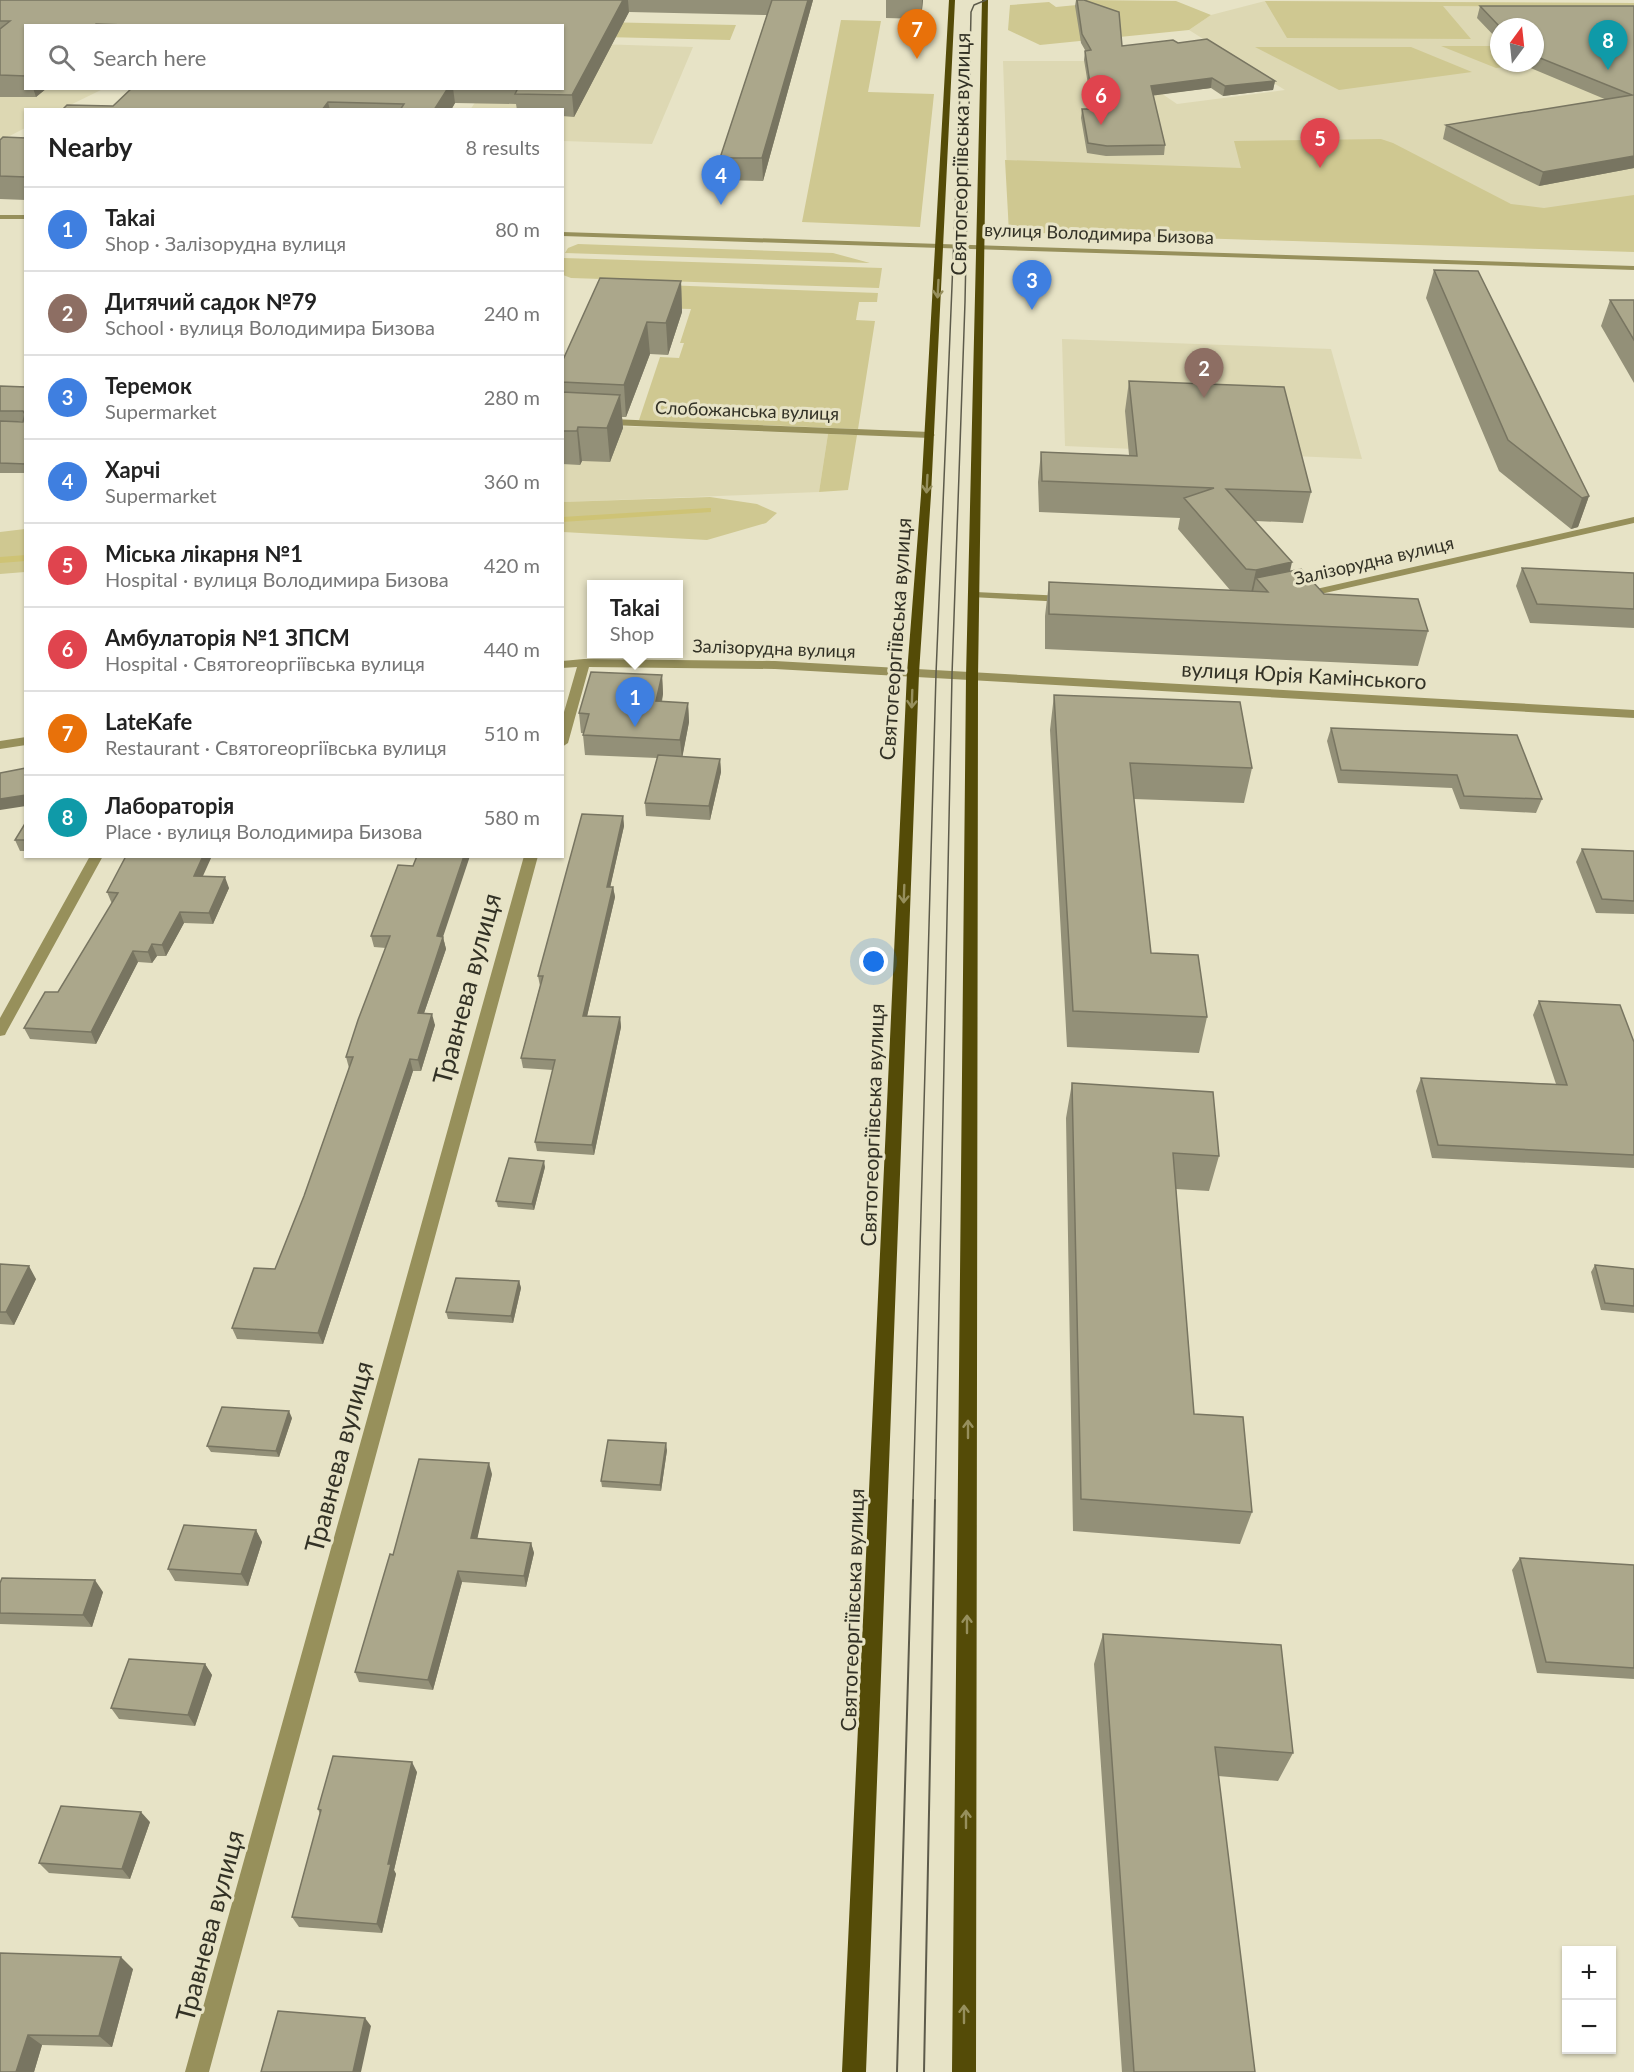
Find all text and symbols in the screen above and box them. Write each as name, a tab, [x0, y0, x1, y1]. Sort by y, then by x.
pin: 7	[898, 10, 936, 59]
north arrow	[1490, 18, 1544, 72]
pin: 8	[1588, 20, 1628, 70]
search box	[24, 24, 564, 90]
street label: Святогеоргіївська вулиця	[945, 32, 974, 276]
icon: search	[45, 41, 78, 74]
text: Search here	[93, 44, 206, 71]
pin: 6	[1082, 76, 1120, 125]
pin: 5	[1300, 118, 1340, 168]
text: Nearby	[48, 131, 133, 163]
text: 8 results	[465, 135, 540, 159]
pin: 4	[702, 156, 740, 205]
text: Takai	[105, 204, 155, 231]
text: 1	[62, 217, 73, 241]
text: 80 m	[495, 217, 540, 241]
street label: вулиця Володимира Бизова	[984, 218, 1214, 248]
text: Shop · Залізорудна вулиця	[105, 231, 346, 255]
pin: 3	[1012, 260, 1052, 310]
one-way arrow	[932, 279, 943, 299]
text: Дитячий садок №79	[105, 288, 317, 315]
text: 2	[62, 301, 73, 325]
text: 240 m	[484, 301, 540, 325]
text: School · вулиця Володимира Бизова	[105, 315, 435, 339]
pin: 2	[1184, 348, 1224, 398]
text: Теремок	[105, 372, 192, 399]
text: 3	[62, 385, 73, 409]
text: 280 m	[484, 385, 540, 409]
street label: Слобожанська вулиця	[655, 396, 840, 424]
text: Supermarket	[105, 399, 217, 423]
text: Харчі	[105, 456, 160, 483]
text: 4	[62, 469, 73, 493]
text: 360 m	[484, 469, 540, 493]
one-way arrow	[921, 473, 932, 493]
text: Supermarket	[105, 483, 217, 507]
street label: Святогеоргіївська вулиця	[874, 517, 915, 761]
street label: Залізорудна вулиця	[1292, 531, 1456, 589]
text: Міська лікарня №1	[105, 540, 303, 567]
text: 5	[62, 553, 73, 577]
text: 420 m	[484, 553, 540, 577]
text: Hospital · вулиця Володимира Бизова	[105, 567, 449, 591]
popup	[587, 580, 683, 658]
text: Takai	[610, 594, 660, 621]
text: Shop	[610, 621, 654, 645]
text: Амбулаторія №1 ЗПСМ	[105, 624, 350, 651]
street label: Залізорудна вулиця	[692, 634, 856, 662]
text: 6	[62, 637, 73, 661]
text: 440 m	[484, 637, 540, 661]
text: Hospital · Святогеоргіївська вулиця	[105, 651, 425, 675]
street label: вулиця Юрія Камінського	[1181, 656, 1427, 693]
pin: 1	[616, 678, 654, 727]
one-way arrow	[907, 689, 918, 709]
text: LateKafe	[105, 708, 192, 735]
text: 7	[62, 721, 73, 745]
text: 510 m	[484, 721, 540, 745]
text: Restaurant · Святогеоргіївська вулиця	[105, 735, 447, 759]
text: Лабораторія	[105, 792, 234, 819]
text: 8	[62, 805, 73, 829]
text: 580 m	[484, 805, 540, 829]
text: Place · вулиця Володимира Бизова	[105, 819, 422, 843]
one-way arrow	[898, 884, 909, 904]
street label: Травнева вулиця	[425, 889, 507, 1088]
your location	[859, 947, 888, 976]
street label: Святогеоргіївська вулиця	[855, 1003, 888, 1247]
street label: Травнева вулиця	[297, 1357, 379, 1556]
one-way arrow	[962, 1419, 974, 1439]
street label: Святогеоргіївська вулиця	[835, 1488, 868, 1732]
one-way arrow	[961, 1614, 973, 1634]
one-way arrow	[960, 1809, 971, 1829]
street label: Травнева вулиця	[168, 1826, 250, 2025]
map controls	[1562, 1946, 1616, 2054]
button: +	[1562, 1946, 1616, 2000]
button: −	[1562, 2000, 1616, 2054]
one-way arrow	[958, 2004, 970, 2024]

